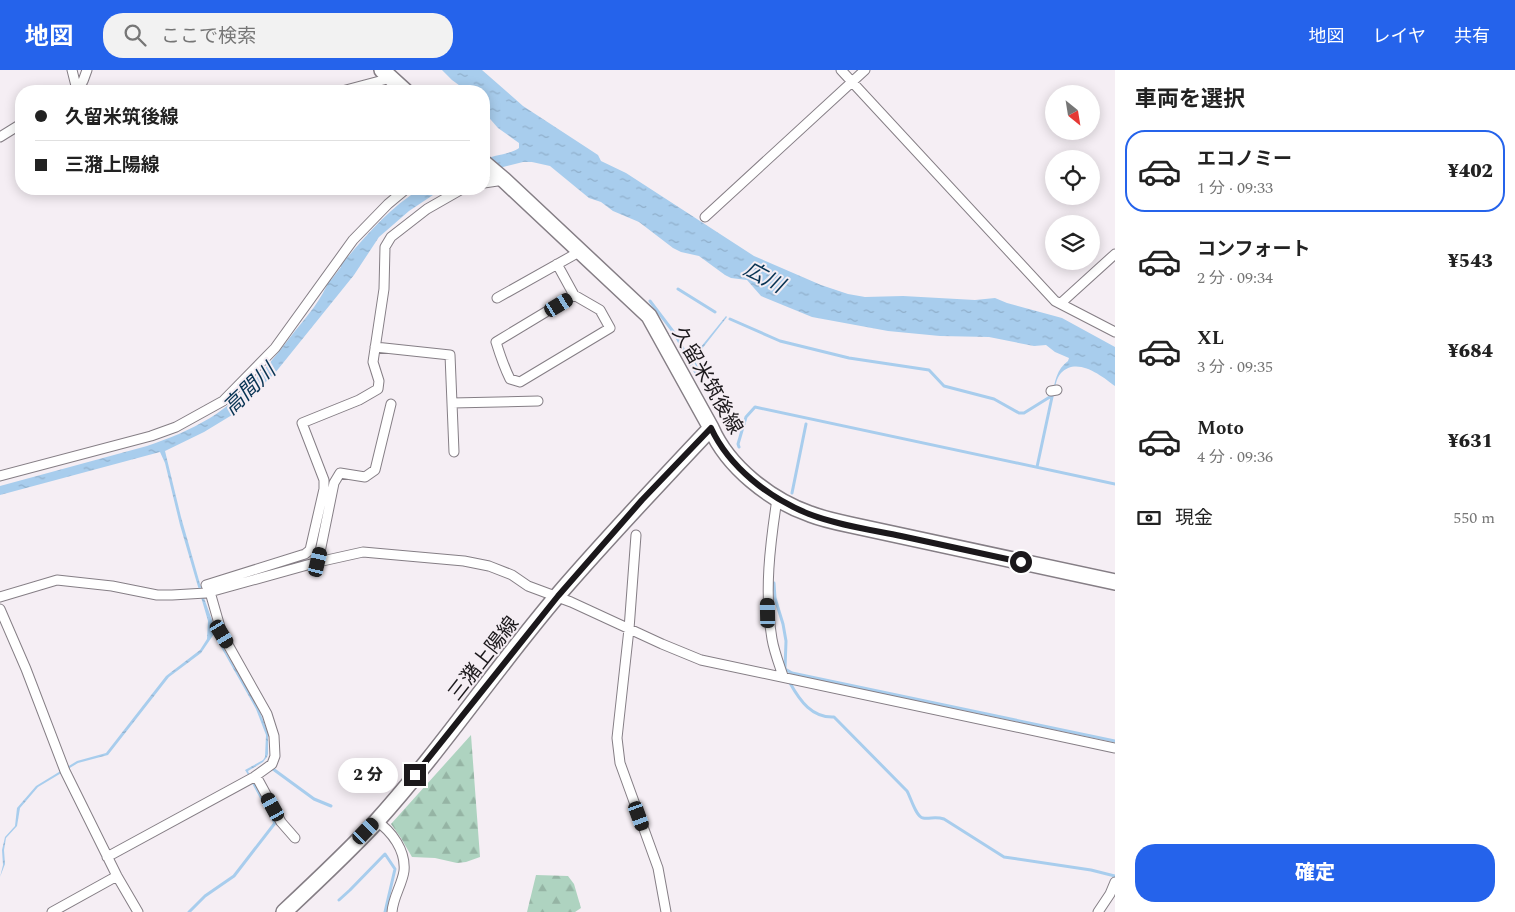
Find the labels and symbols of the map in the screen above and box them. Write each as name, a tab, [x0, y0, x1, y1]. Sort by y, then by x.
north arrow	[1045, 85, 1100, 140]
water label: 広川	[737, 254, 791, 303]
car	[542, 291, 575, 319]
street label: 久留米筑後線	[664, 321, 750, 440]
water label: 高間川	[216, 355, 285, 423]
car	[307, 546, 328, 578]
route start	[1010, 551, 1032, 573]
car	[760, 598, 775, 628]
street label: 三潴上陽線	[441, 610, 526, 707]
car	[207, 617, 236, 651]
callout: 2 分	[338, 758, 398, 792]
route end	[404, 764, 426, 786]
car	[259, 790, 286, 824]
car	[626, 799, 651, 833]
car	[350, 815, 381, 847]

